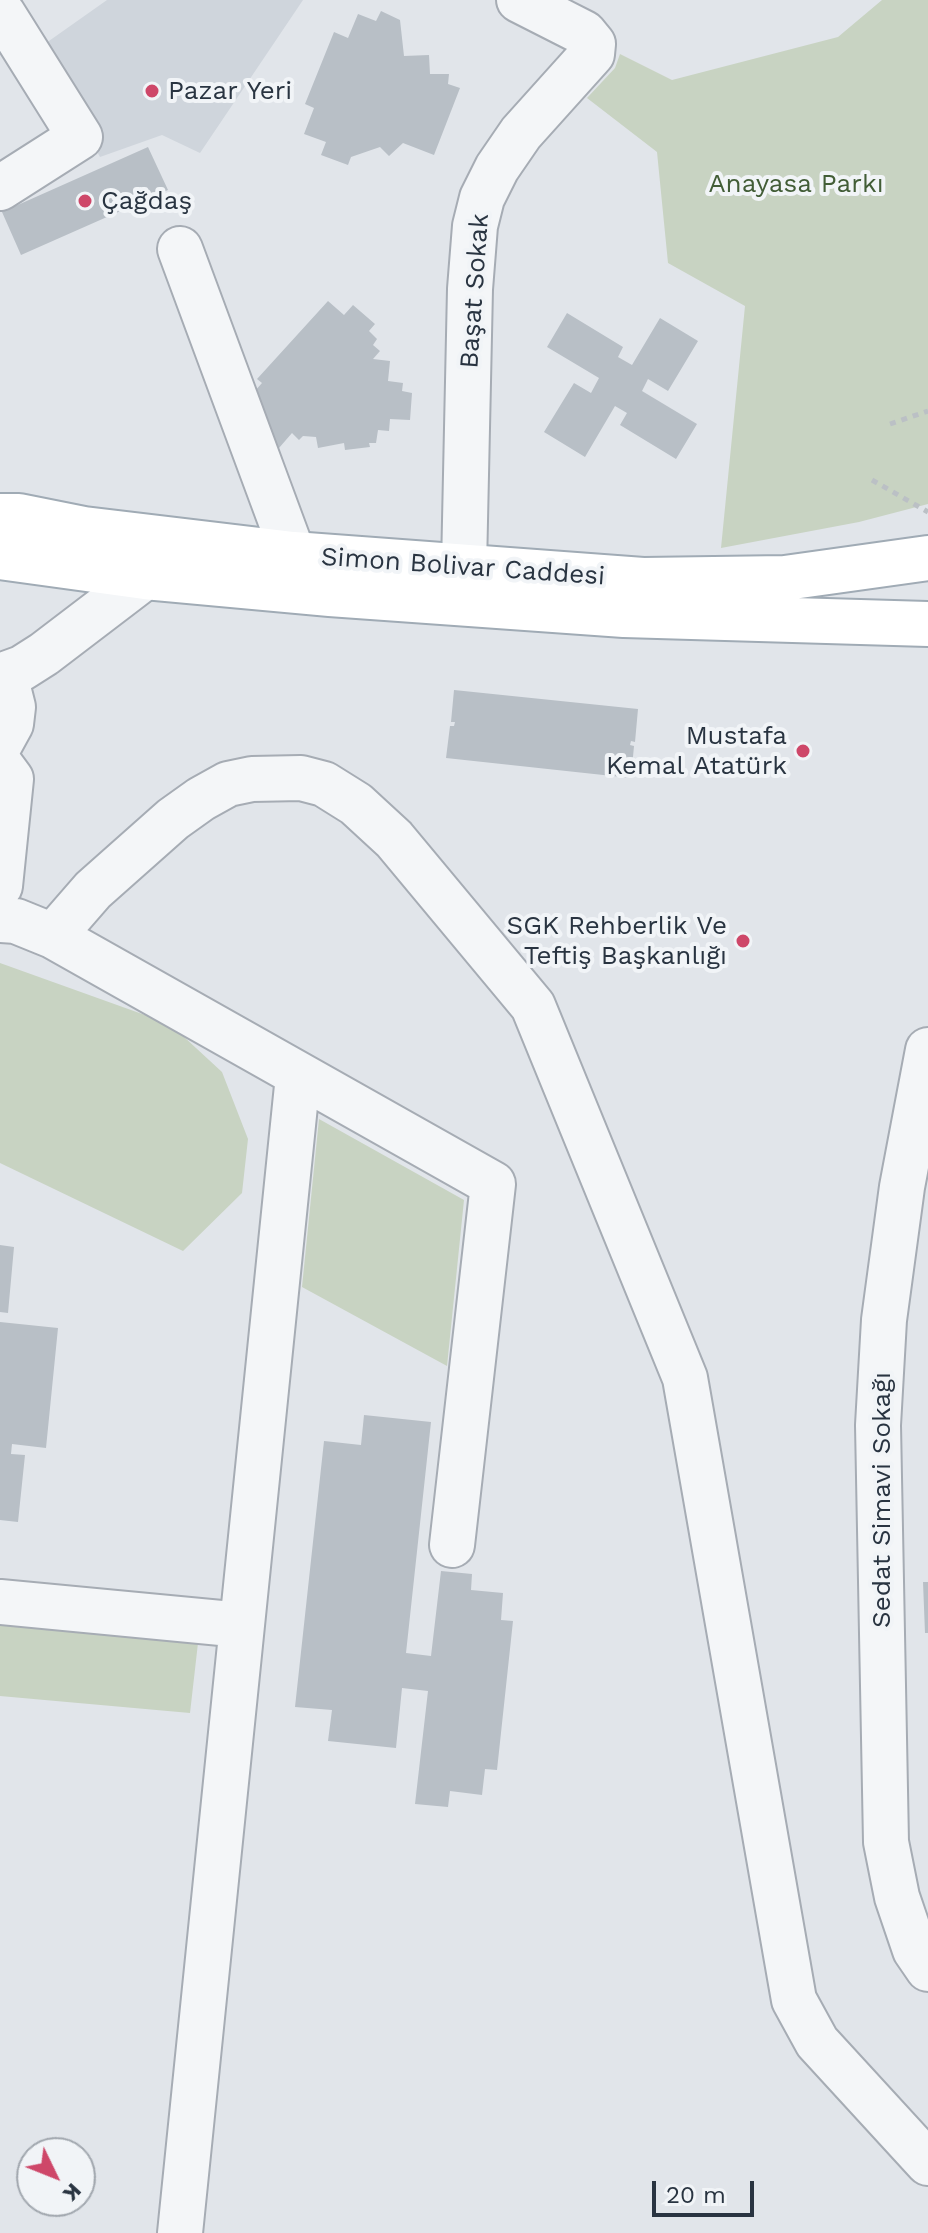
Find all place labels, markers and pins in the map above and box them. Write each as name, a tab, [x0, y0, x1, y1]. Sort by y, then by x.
place label: Pazar Yeri	[168, 75, 292, 107]
marker: Pazar Yeri	[143, 82, 161, 100]
place label: Çağdaş	[101, 185, 192, 217]
marker: Çağdaş	[76, 192, 94, 210]
place label: Mustafa Kemal Atatürk	[606, 720, 787, 782]
marker: Mustafa Kemal Atatürk	[794, 742, 812, 760]
place label: SGK Rehberlik Ve Teftiş Başkanlığı	[507, 910, 727, 972]
marker: SGK Rehberlik Ve Teftiş Başkanlığı	[734, 932, 752, 950]

